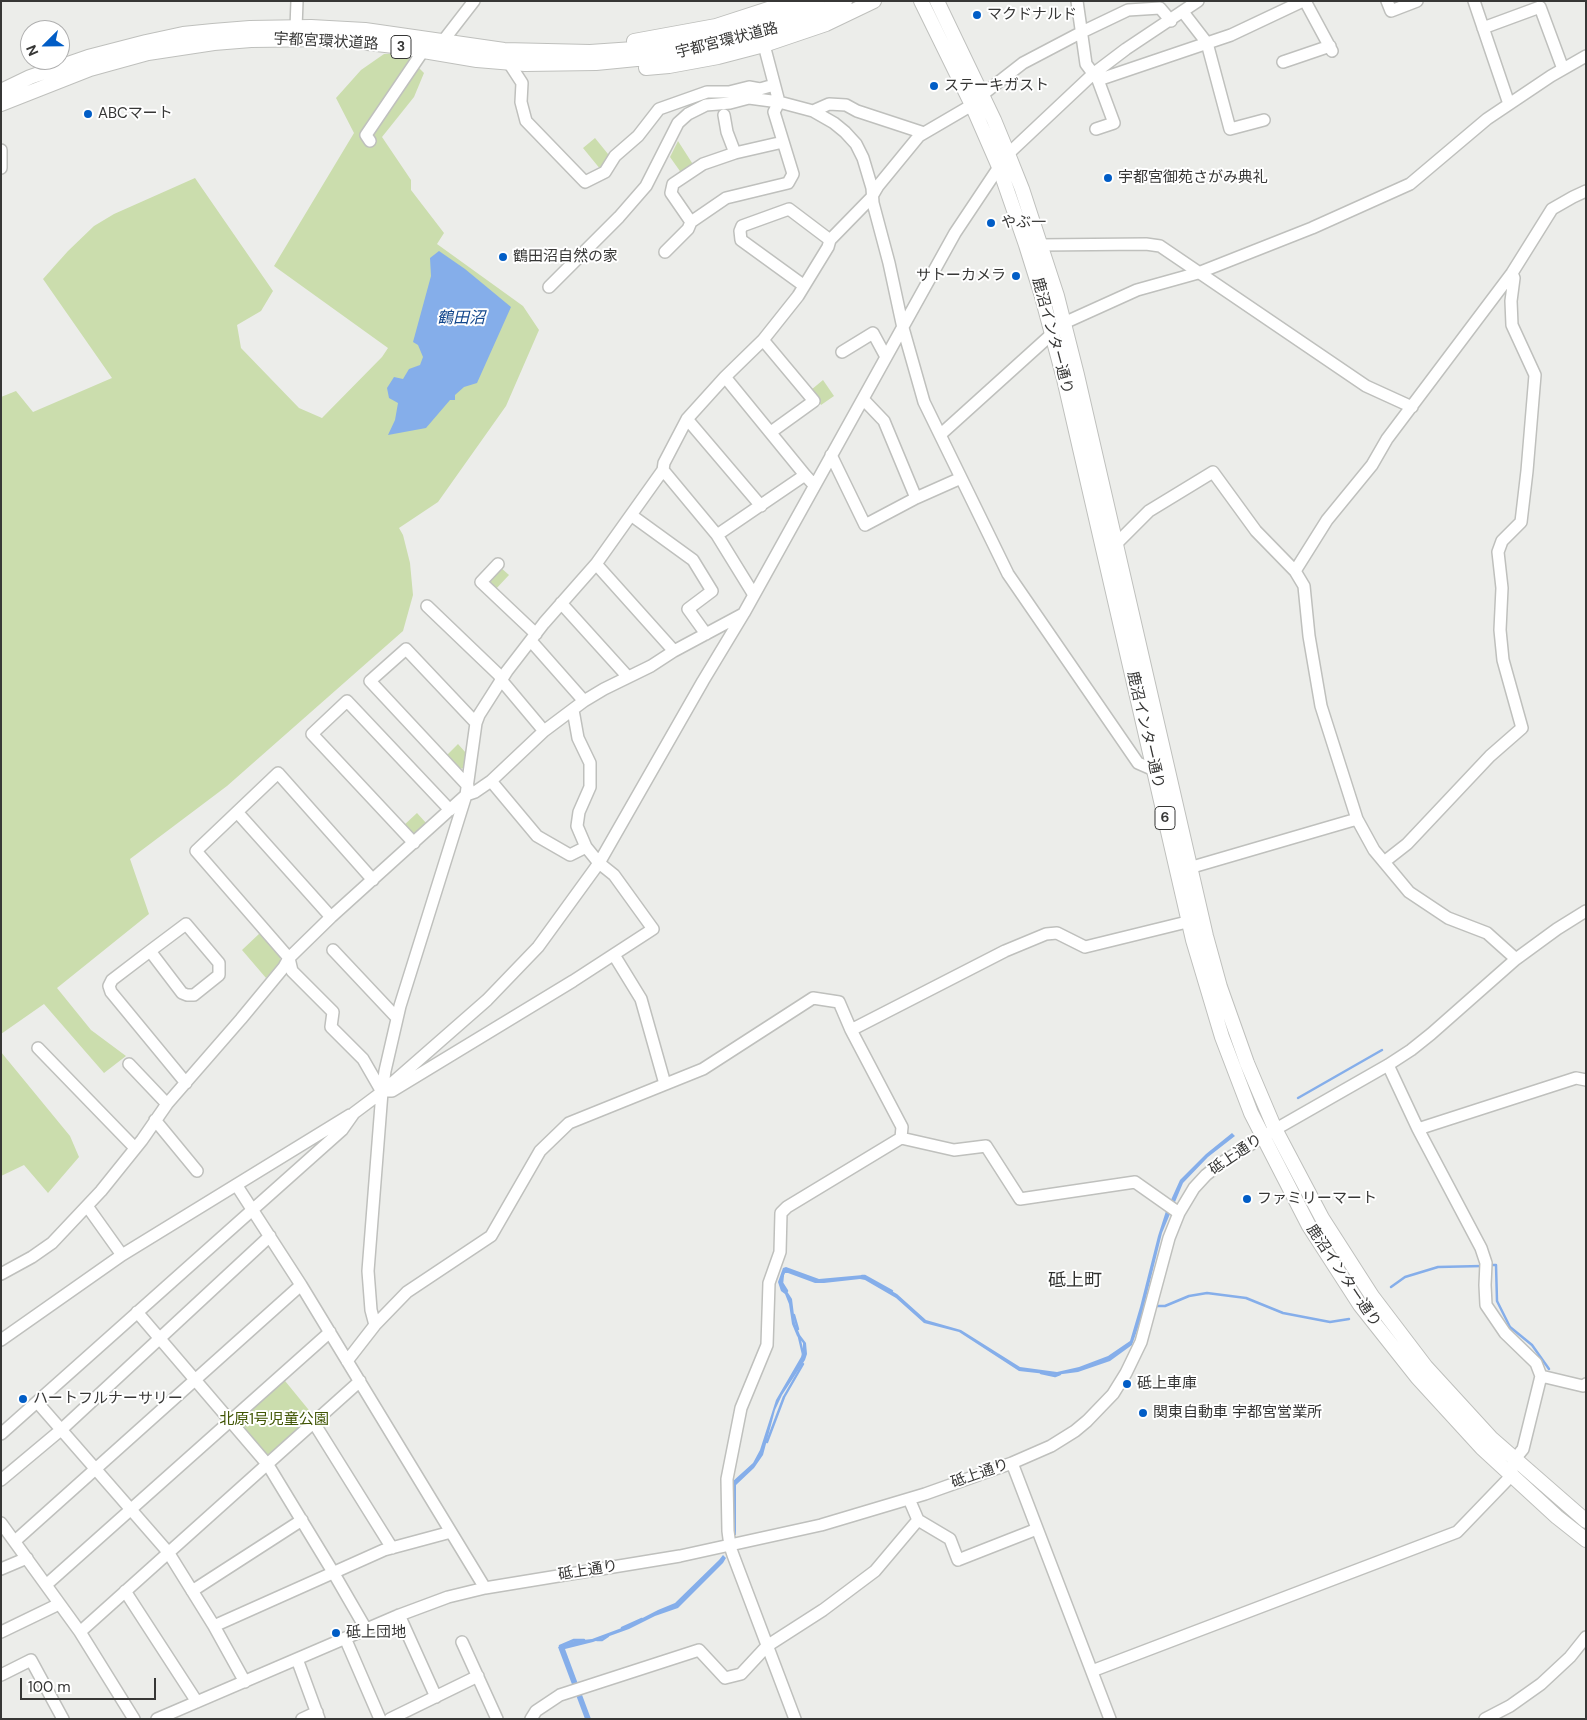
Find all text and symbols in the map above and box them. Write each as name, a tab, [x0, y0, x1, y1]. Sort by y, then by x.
place label: マクドナルド	[987, 6, 1077, 24]
marker: マクドナルド	[971, 9, 983, 21]
north arrow	[20, 20, 70, 70]
street label: 宇都宮環状道路	[674, 20, 780, 62]
street label: 宇都宮環状道路	[273, 30, 379, 54]
road number: 3	[391, 36, 411, 58]
text: N	[22, 42, 42, 59]
place label: ステーキガスト	[944, 77, 1049, 95]
marker: ステーキガスト	[928, 80, 940, 92]
place label: ABCマート	[98, 105, 173, 123]
marker: ABCマート	[82, 108, 94, 120]
place label: 宇都宮御苑さがみ典礼	[1118, 169, 1268, 187]
marker: 宇都宮御苑さがみ典礼	[1102, 172, 1114, 184]
place label: やぶ一	[1001, 214, 1046, 232]
marker: やぶ一	[985, 217, 997, 229]
place label: 鶴田沼自然の家	[513, 248, 618, 266]
marker: 鶴田沼自然の家	[497, 251, 509, 263]
place label: サトーカメラ	[916, 267, 1006, 285]
marker: サトーカメラ	[1010, 270, 1022, 282]
street label: 鹿沼インター通り	[1028, 276, 1076, 396]
water label: 鶴田沼	[437, 309, 485, 329]
street label: 鹿沼インター通り	[1123, 670, 1167, 790]
road number: 6	[1155, 806, 1175, 830]
street label: 砥上通り	[1206, 1131, 1266, 1179]
place label: ファミリーマート	[1257, 1190, 1377, 1208]
marker: ファミリーマート	[1241, 1193, 1253, 1205]
street label: 鹿沼インター通り	[1302, 1221, 1384, 1331]
district label: 砥上町	[1048, 1270, 1102, 1292]
place label: 砥上車庫	[1137, 1375, 1197, 1393]
marker: 砥上車庫	[1121, 1378, 1133, 1390]
place label: ハートフルナーサリー	[33, 1390, 183, 1408]
marker: ハートフルナーサリー	[17, 1393, 29, 1405]
place label: 関東自動車 宇都宮営業所	[1153, 1404, 1322, 1422]
marker: 関東自動車 宇都宮営業所	[1137, 1407, 1149, 1419]
park label: 北原1号児童公園	[219, 1411, 329, 1429]
street label: 砥上通り	[949, 1456, 1011, 1492]
street label: 砥上通り	[557, 1557, 619, 1585]
place label: 砥上団地	[346, 1624, 406, 1642]
marker: 砥上団地	[330, 1627, 342, 1639]
scale bar	[22, 1668, 159, 1700]
text: 100 m	[28, 1677, 71, 1697]

